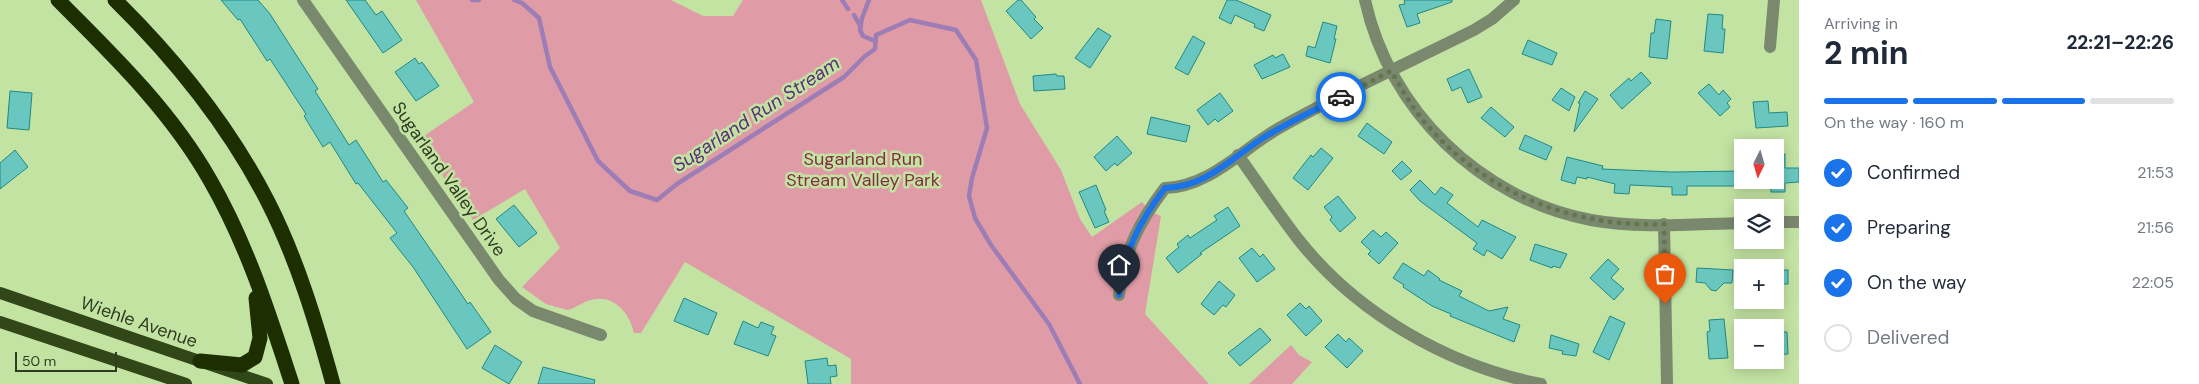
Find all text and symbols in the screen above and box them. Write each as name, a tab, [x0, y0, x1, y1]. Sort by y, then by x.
text: Arriving in	[1824, 13, 1898, 34]
text: 22:21–22:26	[2066, 30, 2174, 55]
text: 2 min	[1824, 32, 1909, 74]
water label: Sugarland Run Stream	[668, 50, 845, 177]
courier	[1316, 72, 1366, 122]
icon: car	[1327, 83, 1355, 111]
street label: Sugarland Valley Drive	[387, 97, 511, 261]
text: On the way · 160 m	[1824, 112, 1964, 133]
north arrow	[1734, 139, 1784, 189]
map controls	[1734, 139, 1784, 369]
park label: Sugarland Run Stream Valley Park	[786, 147, 940, 192]
icon: check	[1824, 159, 1852, 187]
text: Confirmed	[1867, 160, 1960, 185]
text: 21:53	[2137, 162, 2174, 183]
button: layers	[1734, 199, 1784, 249]
icon: check	[1824, 214, 1852, 242]
text: Preparing	[1867, 215, 1951, 240]
text: 21:56	[2137, 217, 2174, 238]
pin	[1098, 244, 1140, 295]
icon: home	[1105, 251, 1133, 279]
pin	[1644, 253, 1686, 304]
button: +	[1734, 259, 1784, 309]
icon: bag	[1651, 260, 1679, 288]
icon: check	[1824, 269, 1852, 297]
text: On the way	[1867, 270, 1967, 295]
text: 22:05	[2132, 272, 2174, 293]
street label: Wiehle Avenue	[77, 291, 201, 353]
button: −	[1734, 319, 1784, 369]
text: Delivered	[1867, 325, 1949, 350]
scale bar	[15, 349, 118, 372]
text: 50 m	[22, 352, 56, 370]

